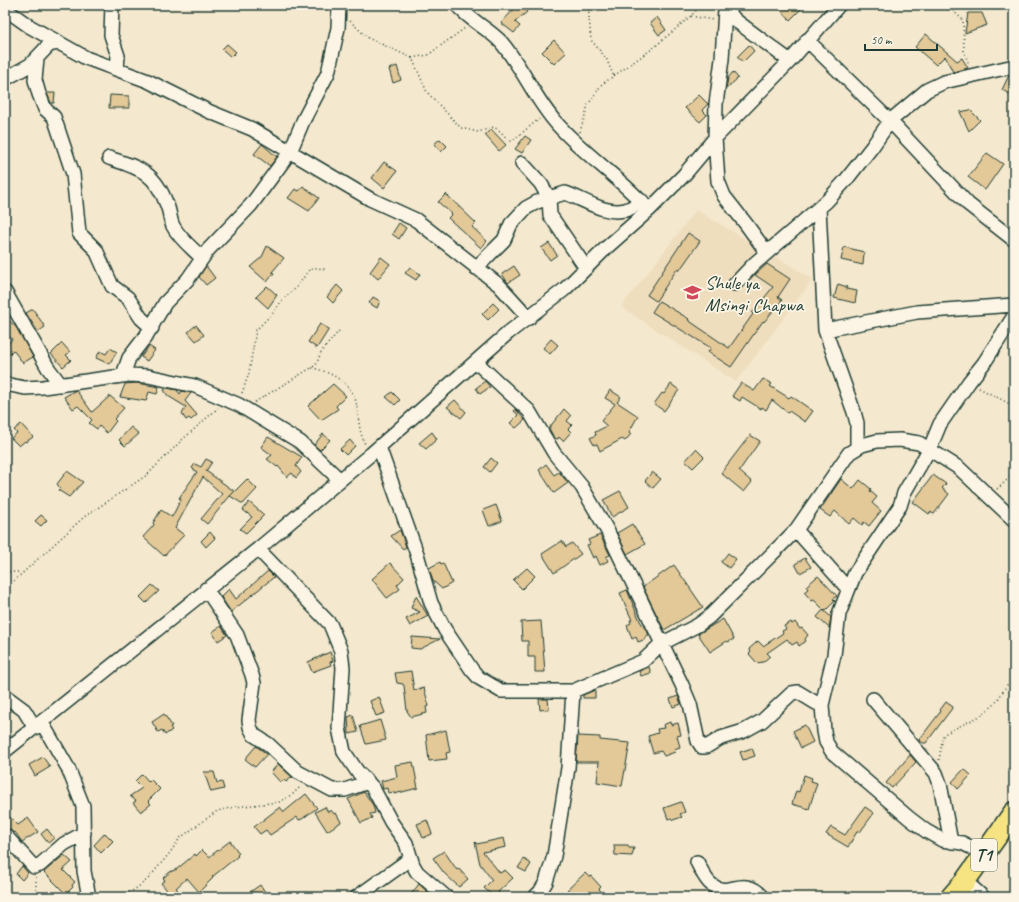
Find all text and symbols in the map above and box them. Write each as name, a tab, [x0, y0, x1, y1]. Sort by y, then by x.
scale bar	[865, 26, 937, 52]
text: 50 m	[871, 32, 893, 48]
place label: Shule ya Msingi Chapwa	[705, 271, 805, 317]
school or university icon: Shule ya Msingi Chapwa	[682, 283, 702, 303]
road number: T1	[971, 839, 997, 871]

